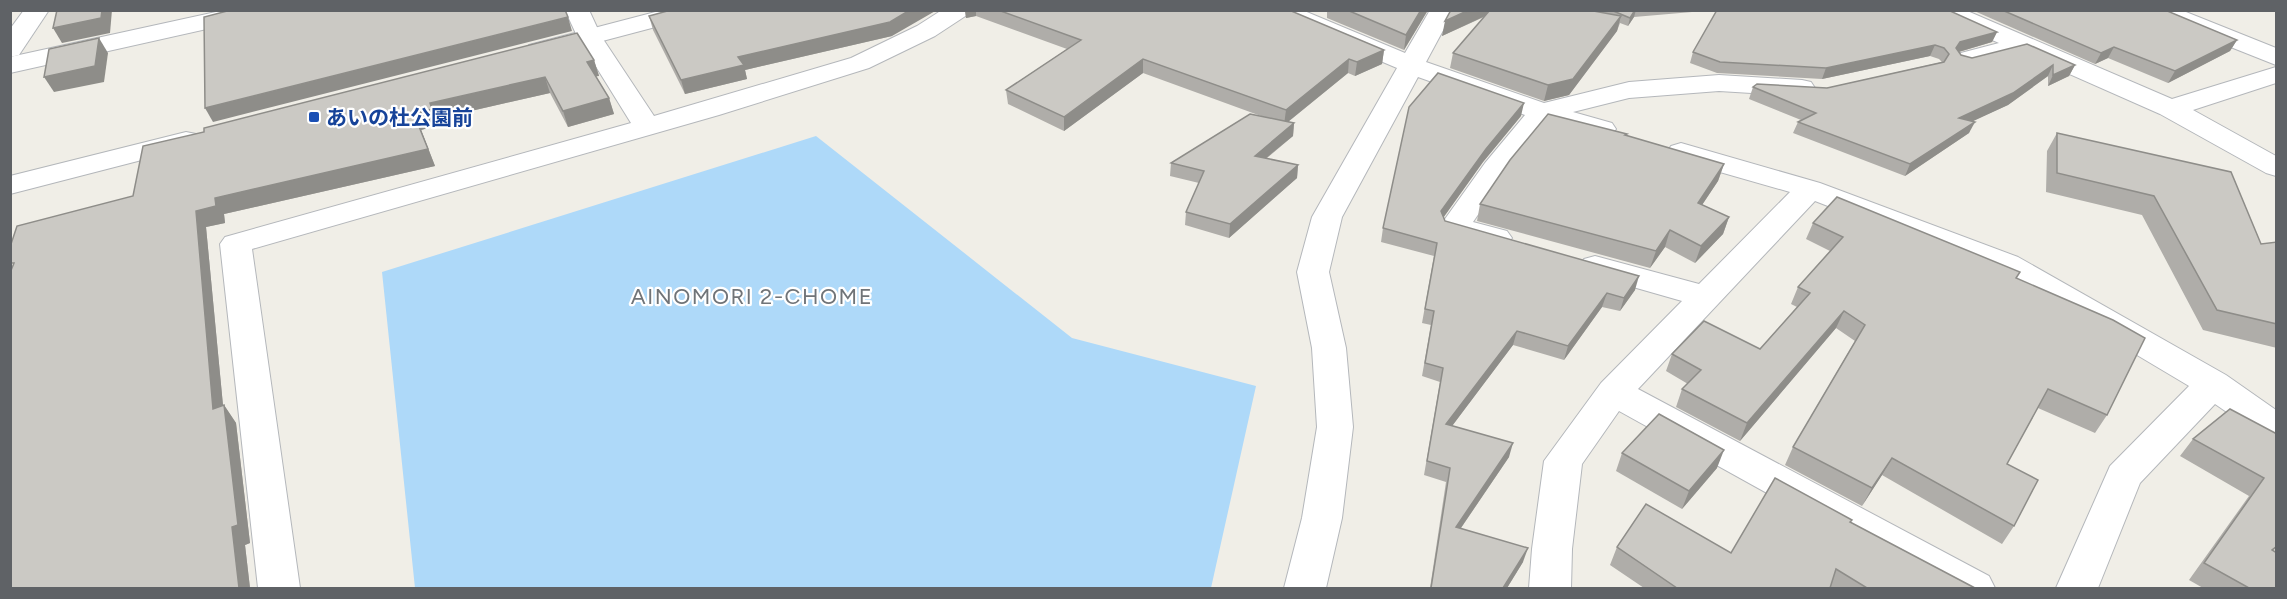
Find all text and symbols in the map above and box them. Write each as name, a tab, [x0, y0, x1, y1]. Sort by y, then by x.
place label: あいの杜公園前	[326, 105, 473, 130]
marker: あいの杜公園前	[307, 110, 321, 124]
district label: AINOMORI 2-CHOME	[631, 283, 873, 310]

